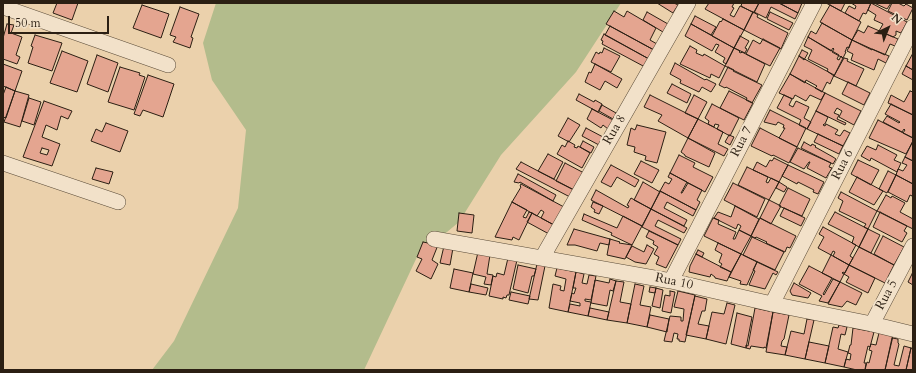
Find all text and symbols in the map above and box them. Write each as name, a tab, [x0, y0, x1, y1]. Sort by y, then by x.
scale bar	[10, 8, 111, 34]
north arrow	[868, 8, 908, 48]
text: N	[888, 10, 905, 28]
text: 50 m	[15, 15, 41, 31]
street label: Rua 8	[600, 112, 630, 148]
street label: Rua 7	[728, 124, 756, 160]
street label: Rua 6	[829, 147, 857, 183]
street label: Rua 10	[654, 270, 694, 294]
street label: Rua 5	[873, 277, 901, 313]

